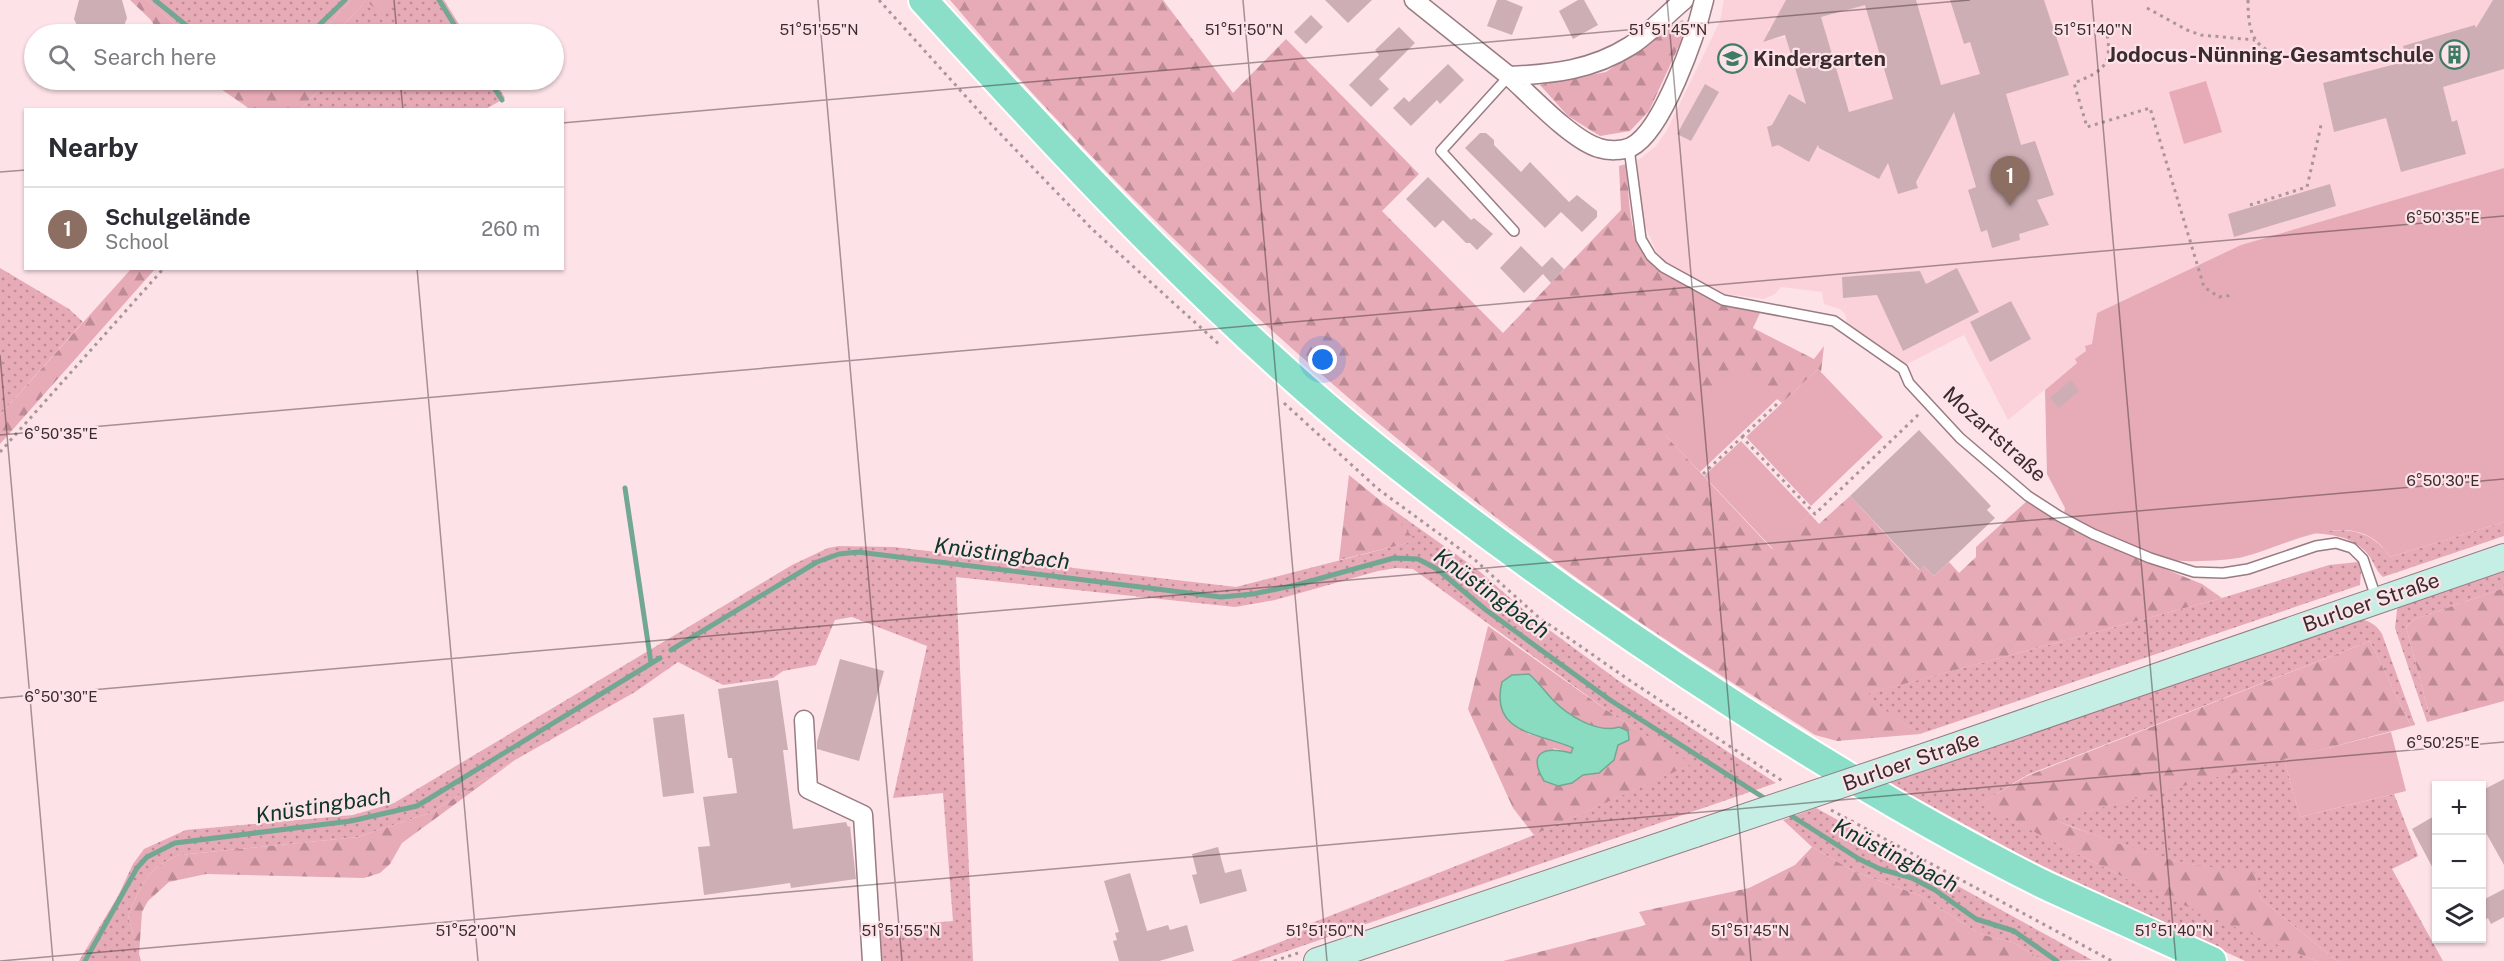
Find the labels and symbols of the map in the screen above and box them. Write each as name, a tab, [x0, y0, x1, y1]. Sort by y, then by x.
text: 51°51'55"N	[780, 21, 859, 38]
text: 51°51'50"N	[1205, 21, 1283, 38]
text: 51°51'45"N	[1629, 21, 1707, 38]
text: 51°51'40"N	[2054, 21, 2132, 38]
building icon: Jodocus-Nünning-Gesamtschule	[2439, 38, 2471, 70]
school or university icon: Kindergarten	[1716, 42, 1748, 74]
place label: Jodocus-Nünning-Gesamtschule	[2108, 42, 2434, 67]
place label: Kindergarten	[1753, 46, 1886, 71]
pin: 1	[1990, 156, 2030, 206]
text: 6°50'35"E	[2406, 209, 2480, 226]
your location	[1308, 345, 1337, 374]
street label: Mozartstraße	[1938, 381, 2052, 487]
text: 6°50'35"E	[24, 425, 98, 442]
text: 6°50'30"E	[2406, 472, 2480, 489]
water label: Knüstingbach	[933, 532, 1071, 574]
water label: Knüstingbach	[1429, 542, 1555, 644]
street label: Burloer Straße	[2299, 567, 2443, 637]
text: 6°50'30"E	[24, 688, 98, 705]
street label: Burloer Straße	[1839, 726, 1983, 796]
text: 6°50'25"E	[2406, 734, 2480, 751]
water label: Knüstingbach	[253, 781, 393, 829]
water label: Knüstingbach	[1829, 812, 1963, 898]
text: 51°52'00"N	[436, 922, 516, 939]
text: 51°51'55"N	[862, 922, 941, 939]
text: 51°51'50"N	[1286, 922, 1364, 939]
text: 51°51'45"N	[1711, 922, 1789, 939]
text: 51°51'40"N	[2135, 922, 2213, 939]

